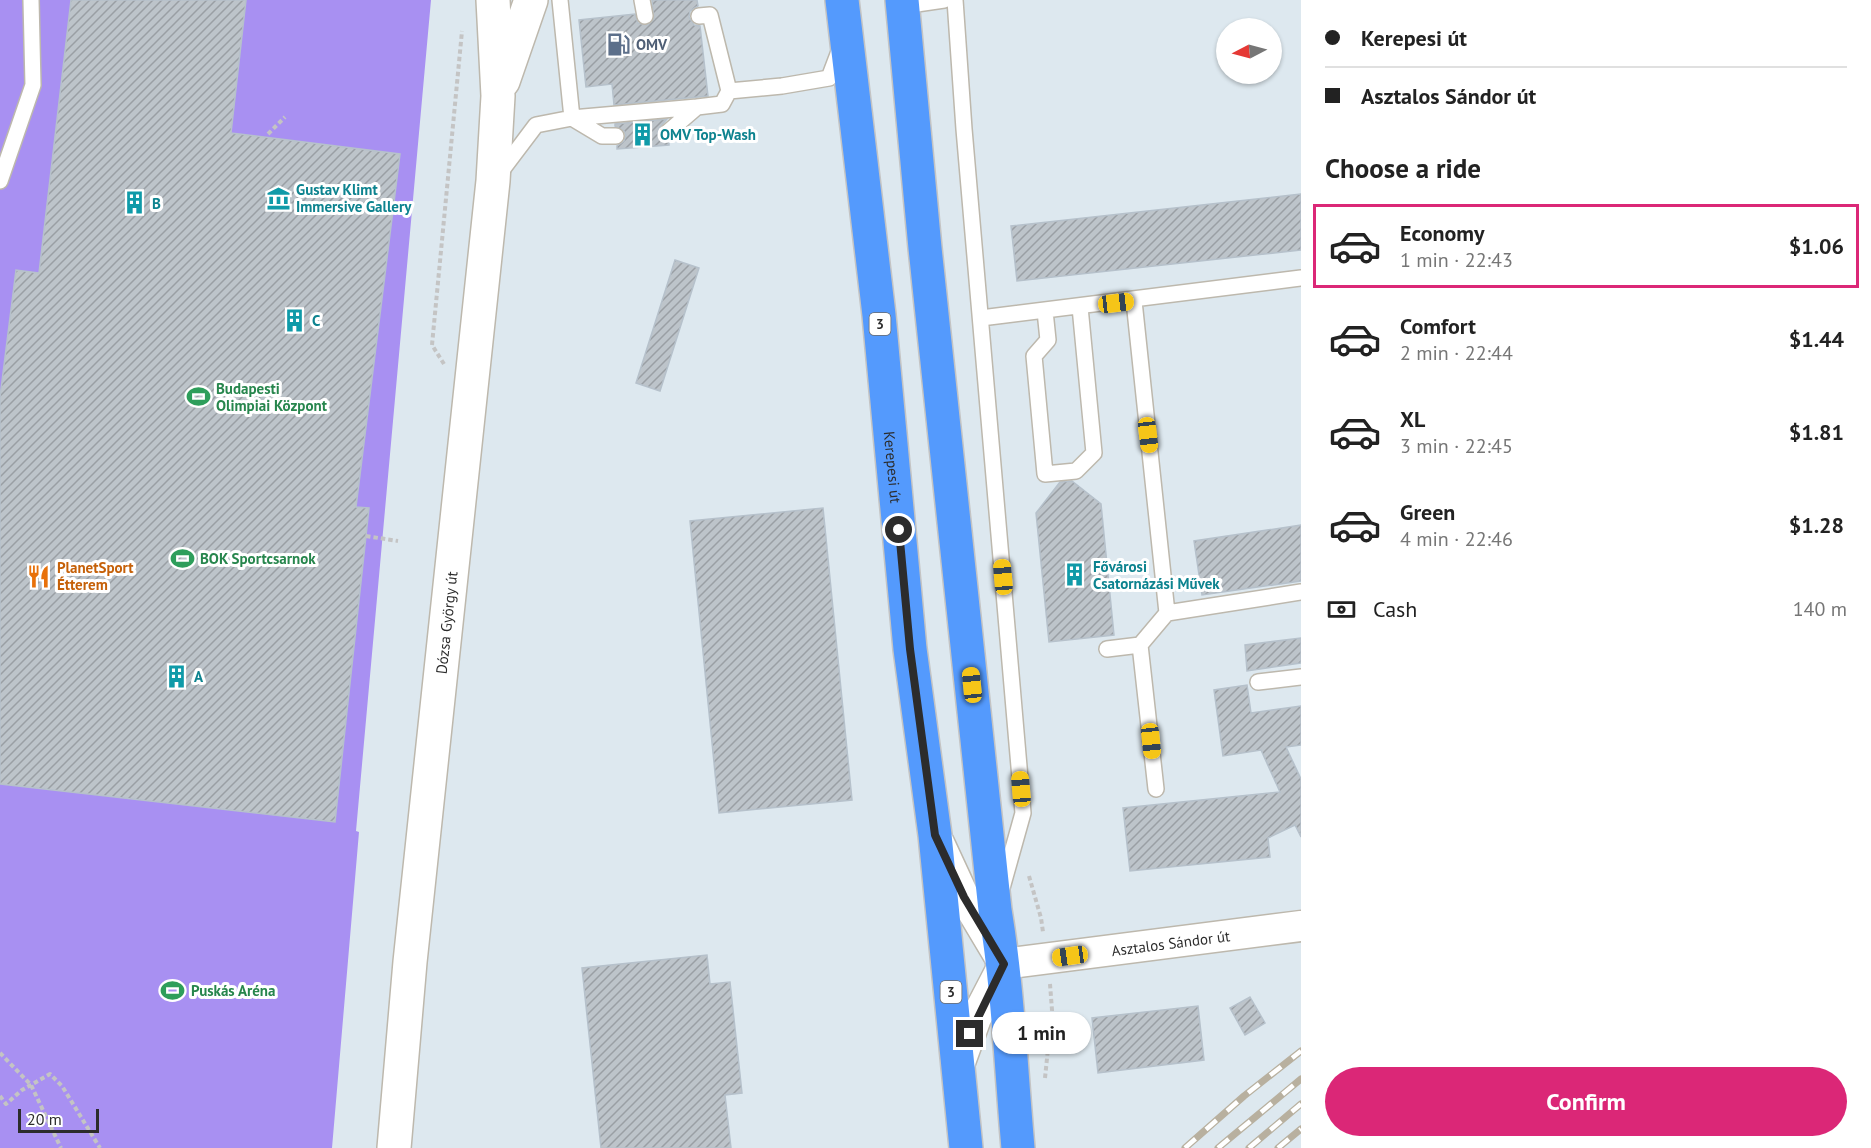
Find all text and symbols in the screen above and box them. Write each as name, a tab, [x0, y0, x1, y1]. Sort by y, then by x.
north arrow	[1216, 18, 1282, 84]
map controls	[1216, 18, 1282, 84]
text: Kerepesi út	[1361, 24, 1467, 52]
fuel station icon: OMV	[605, 31, 631, 57]
place label: OMV	[636, 35, 668, 54]
text: Asztalos Sándor út	[1361, 82, 1536, 110]
building icon: OMV Top-Wash	[629, 121, 655, 147]
place label: OMV Top-Wash	[660, 125, 756, 144]
text: Choose a ride	[1325, 151, 1481, 185]
place label: Gustav Klimt Immersive Gallery	[296, 180, 412, 216]
museum icon: Gustav Klimt Immersive Gallery	[265, 185, 291, 211]
building icon: B	[121, 190, 147, 216]
place label: B	[152, 194, 161, 213]
icon: car	[1328, 219, 1382, 273]
text: Economy	[1400, 219, 1484, 247]
text: $1.06	[1789, 232, 1844, 260]
text: 1 min · 22:43	[1400, 247, 1513, 273]
car	[1097, 292, 1135, 314]
building icon: C	[281, 307, 307, 333]
place label: C	[312, 311, 321, 330]
icon: car	[1328, 312, 1382, 366]
text: Comfort	[1400, 312, 1476, 340]
road number: 3	[870, 313, 890, 335]
text: $1.44	[1789, 325, 1844, 353]
text: 2 min · 22:44	[1400, 340, 1513, 366]
place label: Budapesti Olimpiai Központ	[216, 379, 328, 415]
sports icon: Budapesti Olimpiai Központ	[185, 384, 211, 410]
icon: car	[1328, 405, 1382, 459]
text: XL	[1400, 405, 1425, 433]
car	[1137, 416, 1159, 454]
text: $1.81	[1789, 418, 1844, 446]
street label: Kerepesi út	[880, 430, 906, 504]
text: 3 min · 22:45	[1400, 433, 1513, 459]
icon: car	[1328, 498, 1382, 552]
text: Green	[1400, 498, 1455, 526]
text: $1.28	[1789, 511, 1844, 539]
route start	[885, 516, 912, 543]
text: 4 min · 22:46	[1400, 526, 1513, 552]
sports icon: BOK Sportcsarnok	[169, 545, 195, 571]
place label: BOK Sportcsarnok	[200, 549, 316, 568]
place label: Fővárosi Csatornázási Művek	[1093, 557, 1220, 593]
place label: PlanetSport Étterem	[57, 558, 134, 594]
car	[992, 558, 1014, 596]
building icon: Fővárosi Csatornázási Művek	[1062, 562, 1088, 588]
restaurant icon: PlanetSport Étterem	[26, 563, 52, 589]
street label: Dózsa György út	[431, 570, 461, 675]
icon: cash	[1325, 593, 1358, 626]
text: Cash	[1373, 595, 1417, 623]
text: 140 m	[1793, 596, 1847, 622]
building icon: A	[163, 663, 189, 689]
car	[961, 666, 983, 704]
place label: A	[194, 667, 204, 686]
car	[1140, 722, 1162, 760]
car	[1010, 770, 1032, 808]
street label: Asztalos Sándor út	[1110, 926, 1231, 960]
car	[1051, 945, 1089, 967]
sports icon: Puskás Aréna	[160, 977, 186, 1003]
place label: Puskás Aréna	[191, 981, 275, 1000]
road number: 3	[940, 981, 962, 1003]
callout: 1 min	[991, 1013, 1090, 1055]
route end	[956, 1020, 983, 1047]
text: 1 min	[1017, 1020, 1066, 1046]
button: Confirm	[1325, 1067, 1847, 1136]
scale bar	[18, 1106, 99, 1134]
text: 20 m	[27, 1109, 62, 1129]

